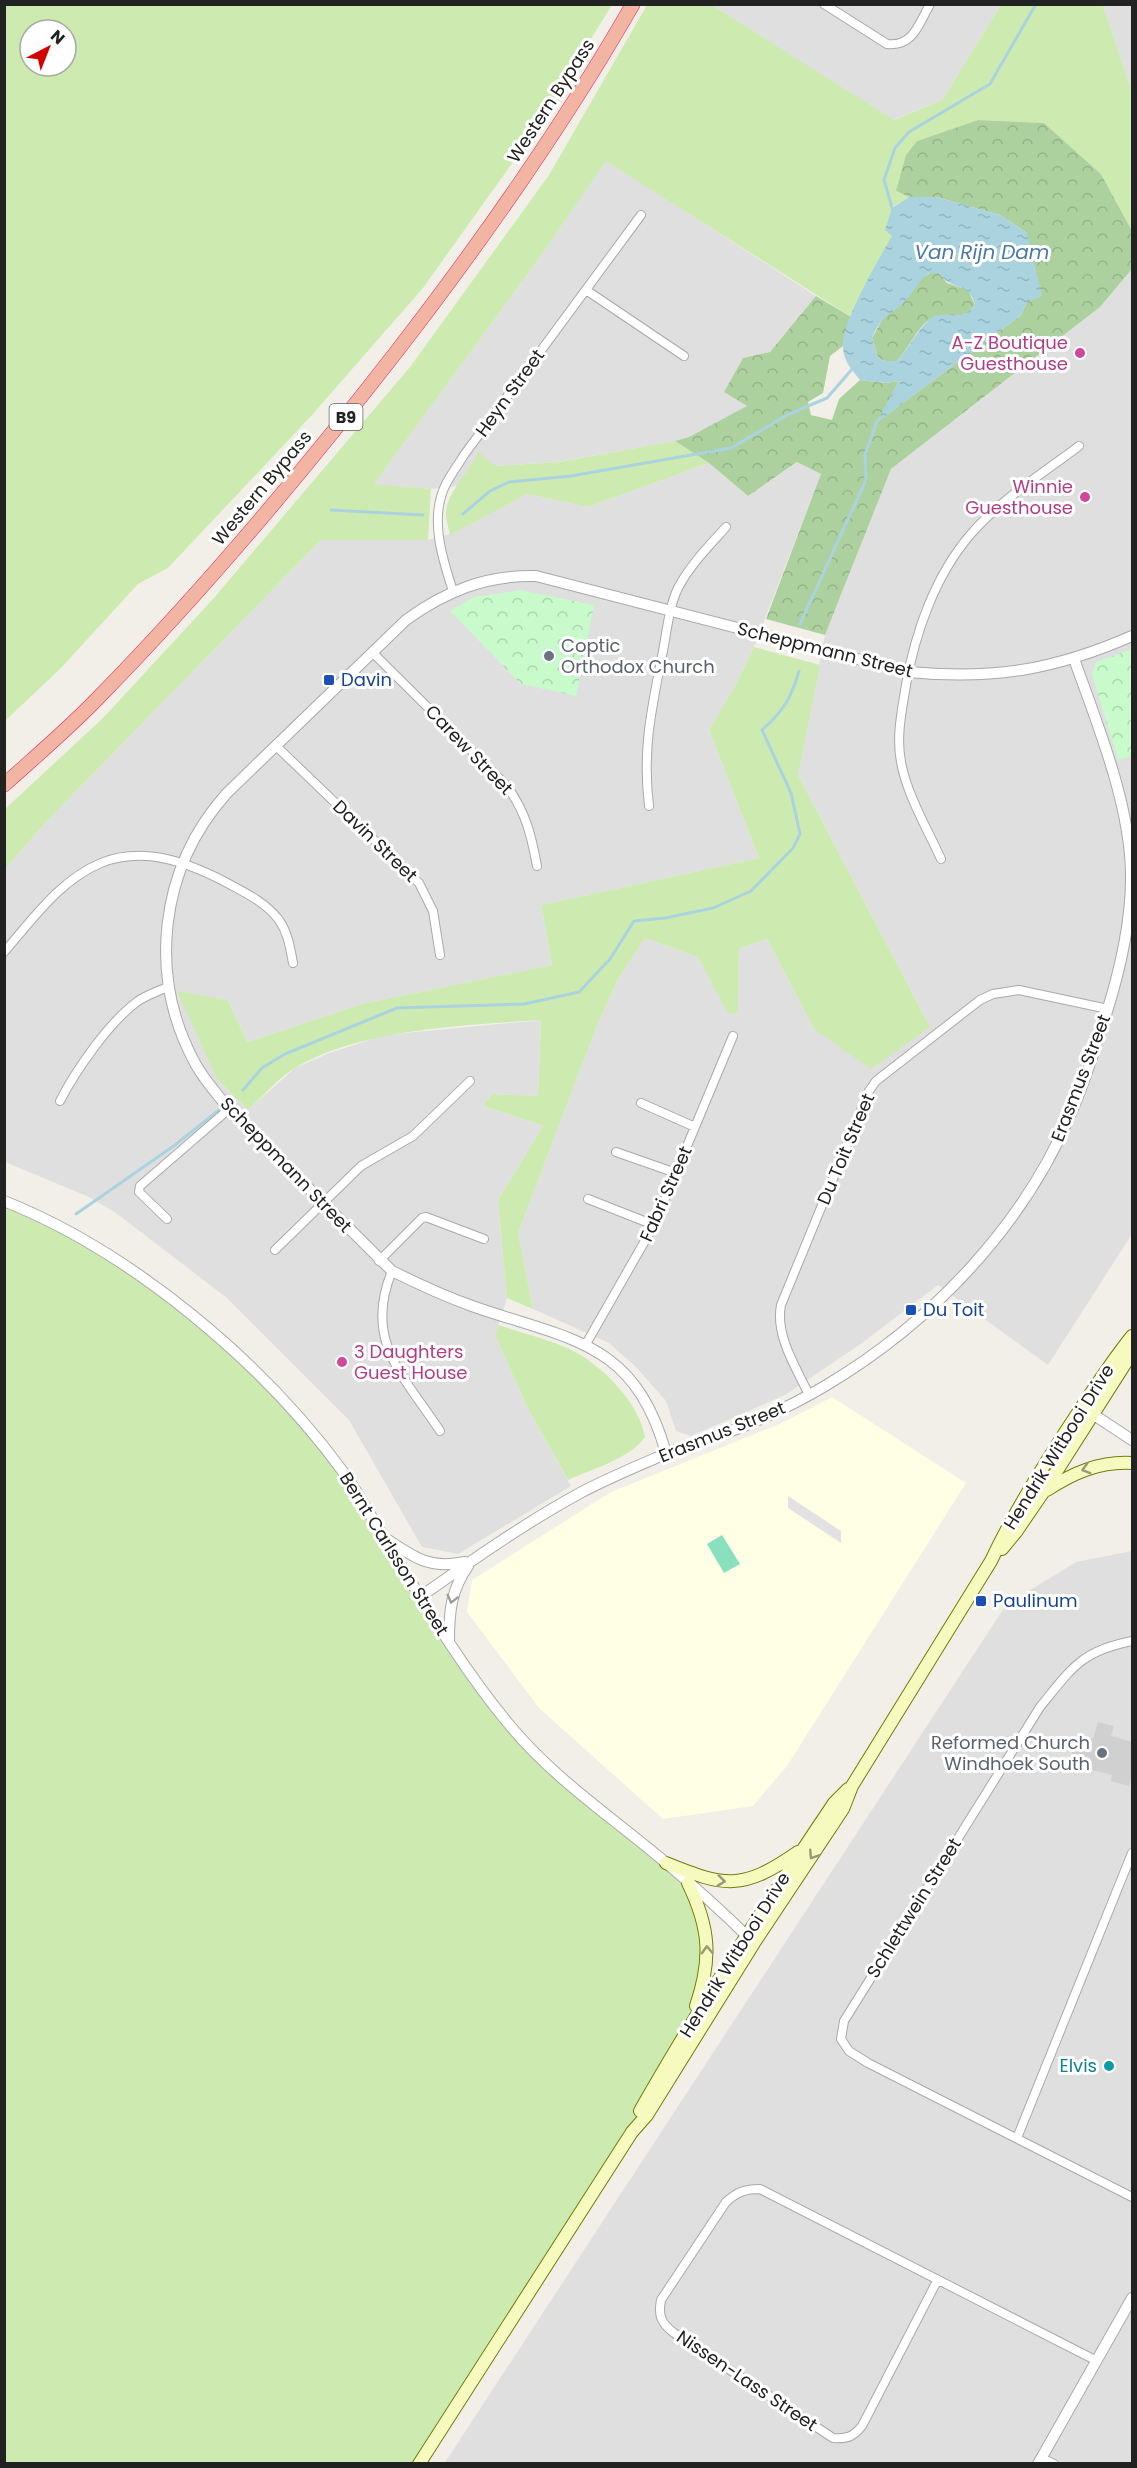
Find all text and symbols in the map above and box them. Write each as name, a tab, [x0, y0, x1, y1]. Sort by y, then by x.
north arrow	[18, 18, 78, 78]
text: N	[46, 25, 70, 50]
street label: Western Bypass	[501, 34, 600, 168]
water label: Van Rijn Dam	[915, 238, 1049, 266]
place label: A-Z Boutique Guesthouse	[952, 330, 1068, 376]
street label: Heyn Street	[469, 344, 550, 442]
marker: A-Z Boutique Guesthouse	[1073, 346, 1087, 360]
road number: B9	[330, 404, 362, 430]
street label: Western Bypass	[206, 425, 317, 551]
place label: Winnie Guesthouse	[965, 474, 1073, 520]
marker: Winnie Guesthouse	[1078, 490, 1092, 504]
street label: Scheppmann Street	[735, 616, 915, 683]
place label: Coptic Orthodox Church	[561, 633, 715, 679]
marker: Coptic Orthodox Church	[542, 649, 556, 663]
place label: Davin	[341, 667, 392, 692]
marker: Davin	[322, 673, 336, 687]
street label: Carew Street	[420, 699, 519, 800]
street label: Davin Street	[328, 794, 423, 887]
street label: Erasmus Street	[1045, 1011, 1116, 1145]
street label: Du Toit Street	[811, 1089, 880, 1208]
street label: Scheppmann Street	[215, 1091, 358, 1238]
street label: Fabri Street	[633, 1142, 698, 1246]
place label: Du Toit	[923, 1297, 984, 1322]
marker: Du Toit	[904, 1303, 918, 1317]
place label: 3 Daughters Guest House	[354, 1339, 468, 1385]
marker: 3 Daughters Guest House	[335, 1355, 349, 1369]
street label: Hendrik Witbooi Drive	[997, 1359, 1120, 1534]
street label: Erasmus Street	[655, 1395, 789, 1468]
one-way arrow	[1081, 1462, 1092, 1474]
street label: Bernt Carlsson Street	[334, 1467, 455, 1640]
place label: Paulinum	[993, 1588, 1078, 1613]
one-way arrow	[447, 1594, 460, 1604]
marker: Paulinum	[974, 1594, 988, 1608]
place label: Reformed Church Windhoek South	[931, 1730, 1090, 1776]
marker: Reformed Church Windhoek South	[1095, 1746, 1109, 1760]
street label: Schlettwein Street	[860, 1833, 967, 1983]
one-way arrow	[809, 1848, 820, 1859]
street label: Hendrik Witbooi Drive	[673, 1867, 796, 2042]
one-way arrow	[716, 1874, 725, 1886]
one-way arrow	[701, 1946, 713, 1955]
place label: Elvis	[1059, 2053, 1097, 2078]
marker: Elvis	[1102, 2059, 1116, 2073]
street label: Nissen-Lass Street	[672, 2324, 823, 2437]

